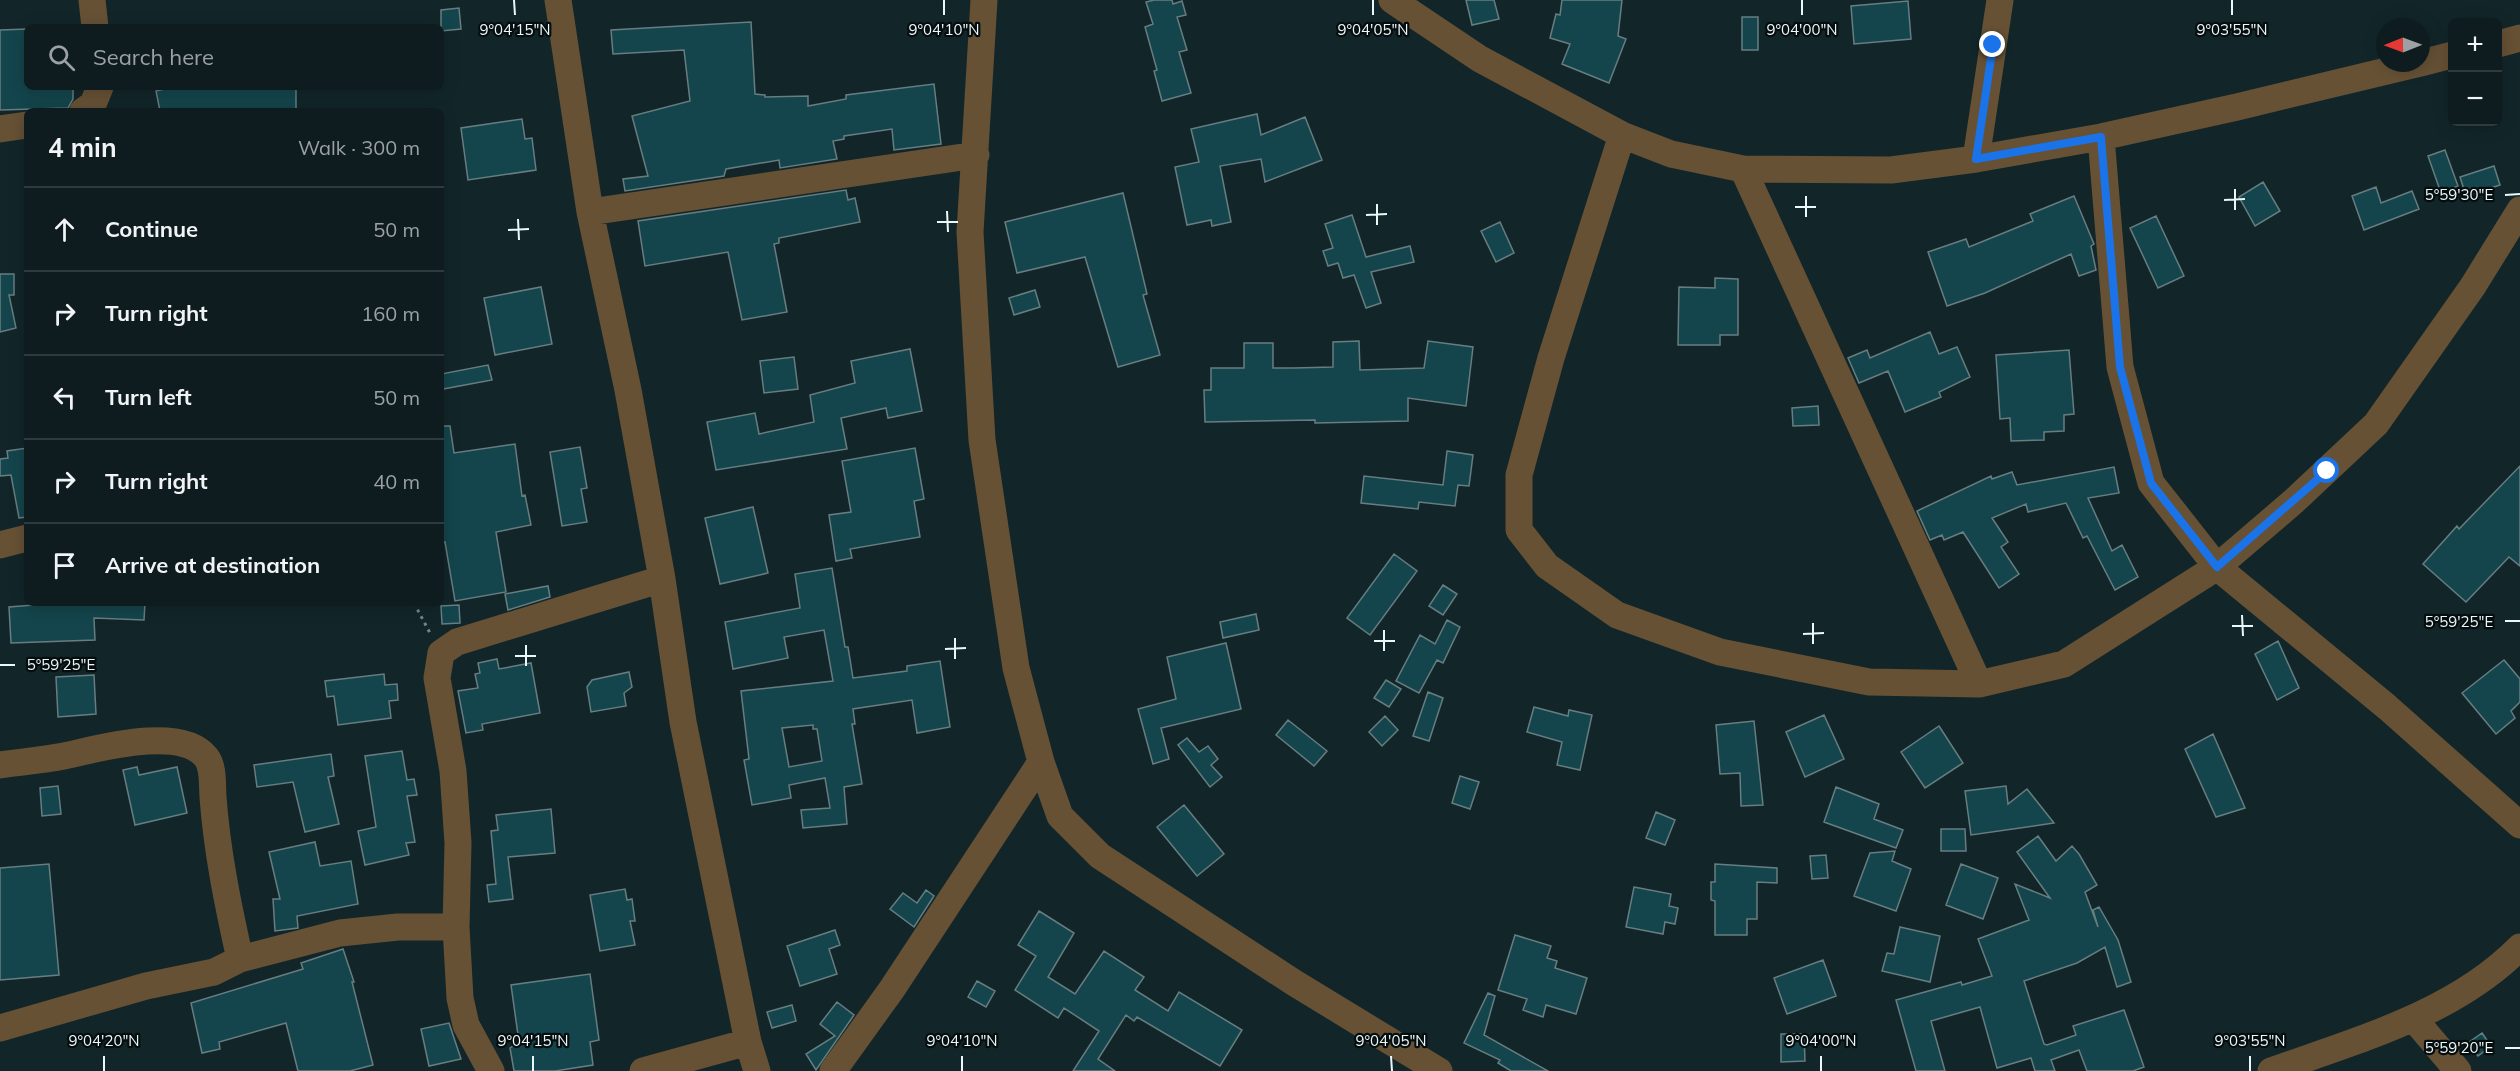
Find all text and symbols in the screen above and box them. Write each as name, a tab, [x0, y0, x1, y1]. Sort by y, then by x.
north arrow	[2376, 18, 2430, 72]
map controls	[2448, 18, 2502, 126]
button: +	[2448, 18, 2502, 72]
text: 9°04'15"N	[480, 20, 550, 39]
text: 9°04'10"N	[909, 20, 979, 39]
text: 9°04'05"N	[1338, 20, 1408, 39]
text: 9°04'00"N	[1767, 20, 1837, 39]
text: 9°03'55"N	[2197, 20, 2267, 39]
search box	[24, 24, 444, 90]
route end	[1979, 31, 2005, 57]
icon: search	[45, 41, 78, 74]
text: Search here	[93, 43, 214, 71]
button: −	[2448, 72, 2502, 126]
text: 4 min	[48, 131, 117, 164]
text: Walk · 300 m	[298, 135, 420, 160]
text: 5°59'30"E	[2425, 185, 2493, 204]
icon: ahead	[48, 213, 81, 246]
text: Continue	[105, 215, 198, 243]
text: 50 m	[373, 217, 420, 242]
icon: right	[48, 297, 81, 330]
text: Turn right	[105, 299, 208, 327]
text: 160 m	[361, 301, 420, 326]
icon: left	[48, 381, 81, 414]
text: Turn left	[105, 383, 192, 411]
text: 50 m	[373, 385, 420, 410]
route start	[2313, 457, 2339, 483]
icon: right	[48, 465, 81, 498]
text: Turn right	[105, 467, 208, 495]
text: 40 m	[373, 469, 420, 494]
icon: arrive	[48, 549, 81, 582]
text: Arrive at destination	[105, 551, 320, 579]
text: 5°59'25"E	[2425, 612, 2493, 631]
text: 5°59'25"E	[27, 655, 95, 674]
text: 9°04'20"N	[69, 1031, 139, 1050]
text: 9°04'15"N	[498, 1031, 568, 1050]
text: 9°04'10"N	[927, 1031, 997, 1050]
text: 9°04'05"N	[1356, 1031, 1426, 1050]
text: 9°04'00"N	[1786, 1031, 1856, 1050]
text: 9°03'55"N	[2215, 1031, 2285, 1050]
text: 5°59'20"E	[2425, 1038, 2493, 1057]

